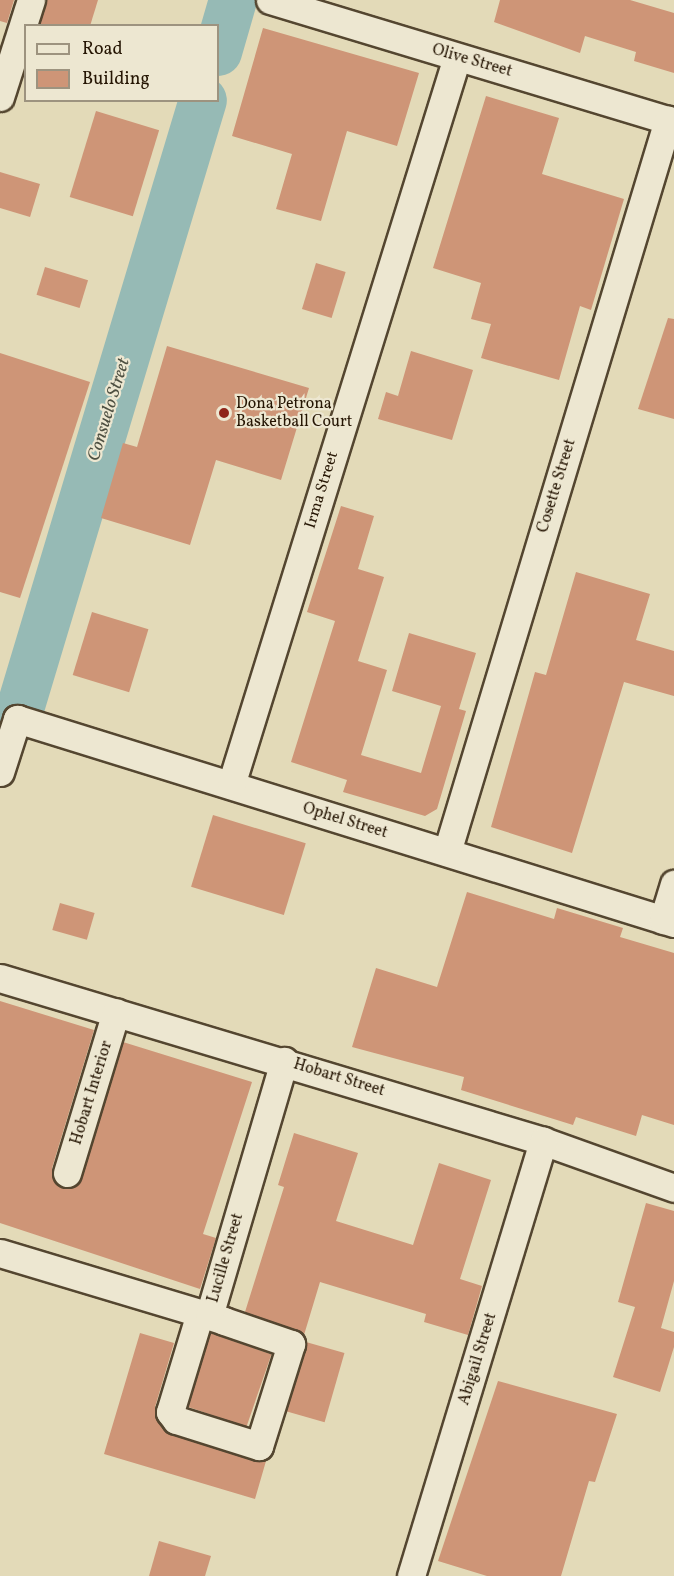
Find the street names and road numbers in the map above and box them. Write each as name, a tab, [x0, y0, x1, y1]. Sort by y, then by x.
street label: Olive Street	[430, 40, 514, 82]
street label: Cosette Street	[534, 437, 580, 535]
street label: Irma Street	[301, 449, 343, 531]
street label: Ophel Street	[300, 799, 390, 843]
street label: Hobart Interior	[67, 1039, 117, 1147]
street label: Hobart Street	[291, 1055, 387, 1101]
street label: Lucille Street	[204, 1211, 248, 1305]
street label: Abigail Street	[455, 1310, 501, 1408]

